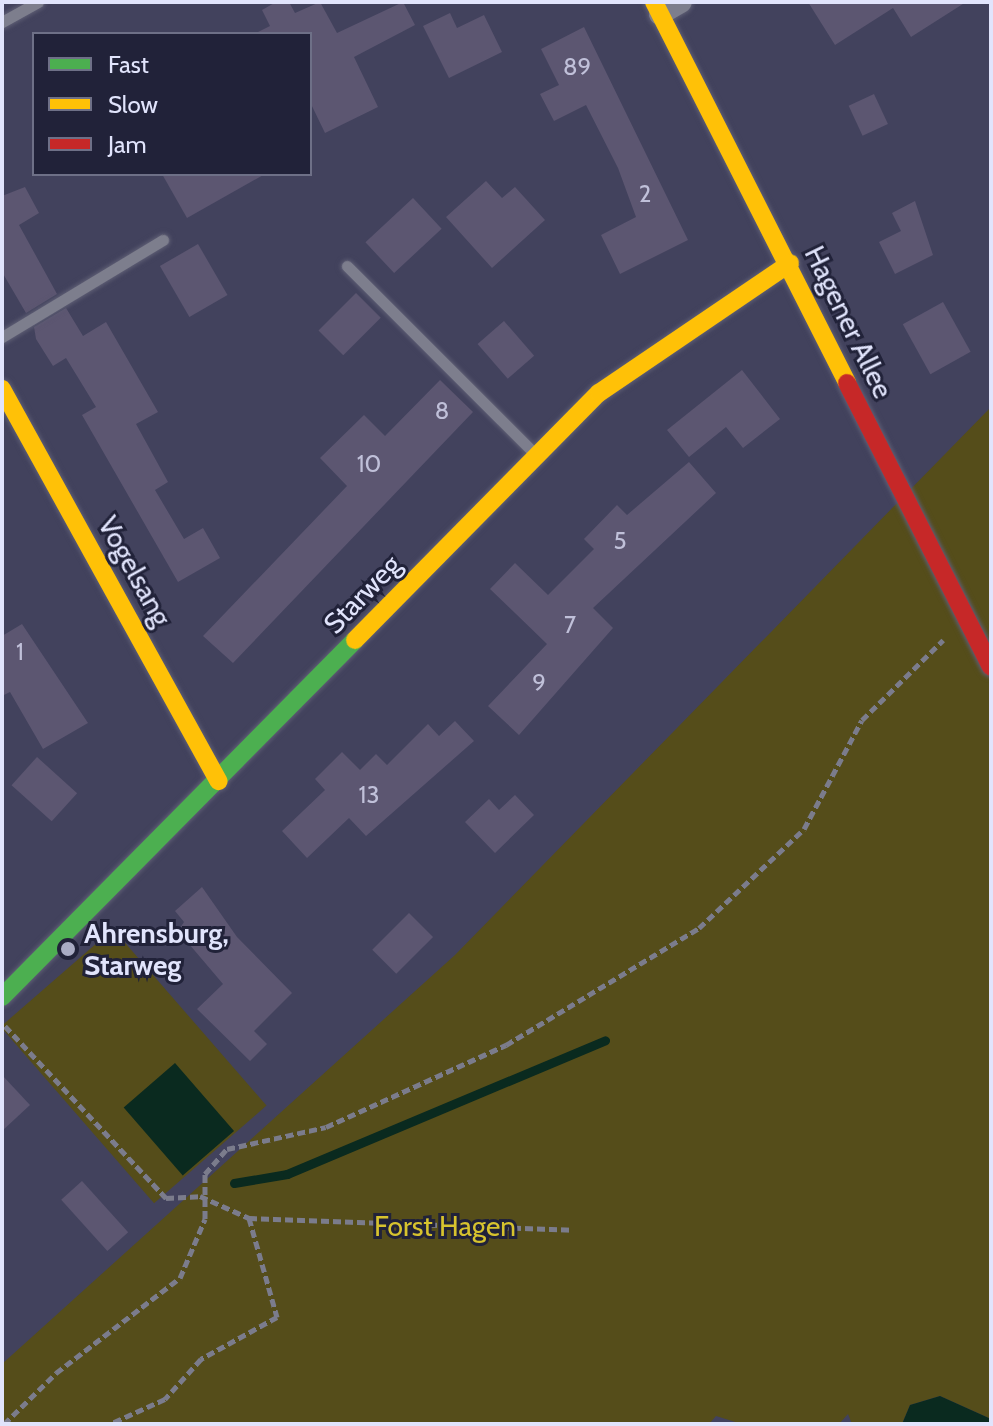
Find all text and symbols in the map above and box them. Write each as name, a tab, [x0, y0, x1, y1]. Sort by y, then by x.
legend	[32, 32, 312, 176]
text: Fast	[108, 50, 149, 79]
house number: 89	[563, 53, 591, 81]
text: Slow	[108, 90, 158, 119]
text: Jam	[108, 130, 146, 159]
house number: 2	[639, 180, 651, 208]
street label: Hagener Allee	[798, 240, 900, 404]
house number: 8	[435, 397, 449, 425]
house number: 10	[357, 450, 381, 478]
street label: Vogelsang	[91, 510, 179, 632]
house number: 5	[614, 527, 626, 555]
street label: Starweg	[317, 548, 407, 640]
house number: 7	[564, 611, 576, 639]
house number: 1	[16, 638, 24, 666]
house number: 9	[532, 669, 546, 697]
house number: 13	[359, 781, 379, 809]
place label: Ahrensburg, Starweg	[84, 916, 229, 982]
marker: Ahrensburg, Starweg	[59, 940, 77, 958]
park label: Forst Hagen	[374, 1209, 516, 1243]

